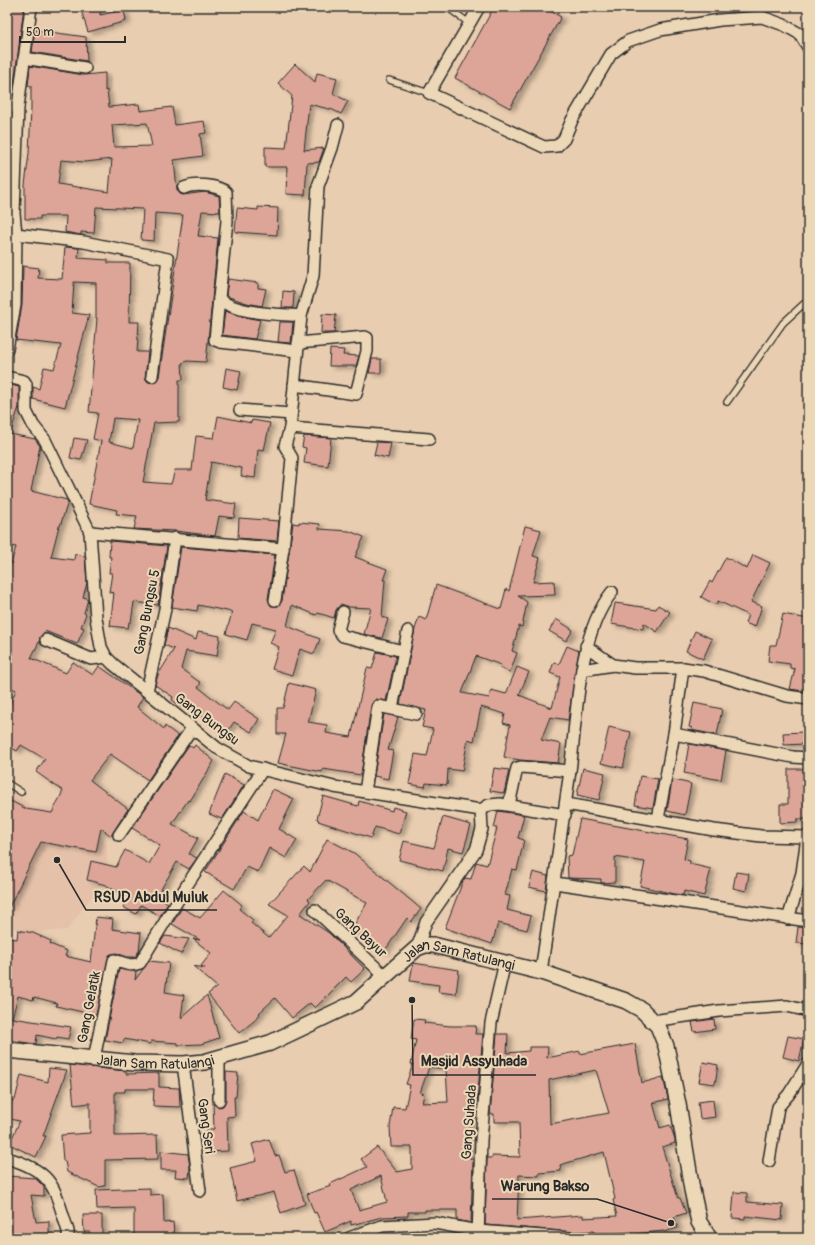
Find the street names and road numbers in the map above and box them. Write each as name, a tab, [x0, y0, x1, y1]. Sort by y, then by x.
street label: Gang Bungsu 5	[130, 568, 164, 656]
street label: Gang Bungsu	[171, 689, 243, 749]
street label: Gang Bayur	[331, 904, 391, 962]
street label: Jalan Sam Ratulangi	[399, 937, 517, 974]
street label: Gang Gelatik	[74, 969, 104, 1044]
street label: Jalan Sam Ratulangi	[96, 1051, 216, 1073]
street label: Gang Suhada	[458, 1084, 480, 1160]
street label: Gang Seri	[194, 1097, 218, 1155]

